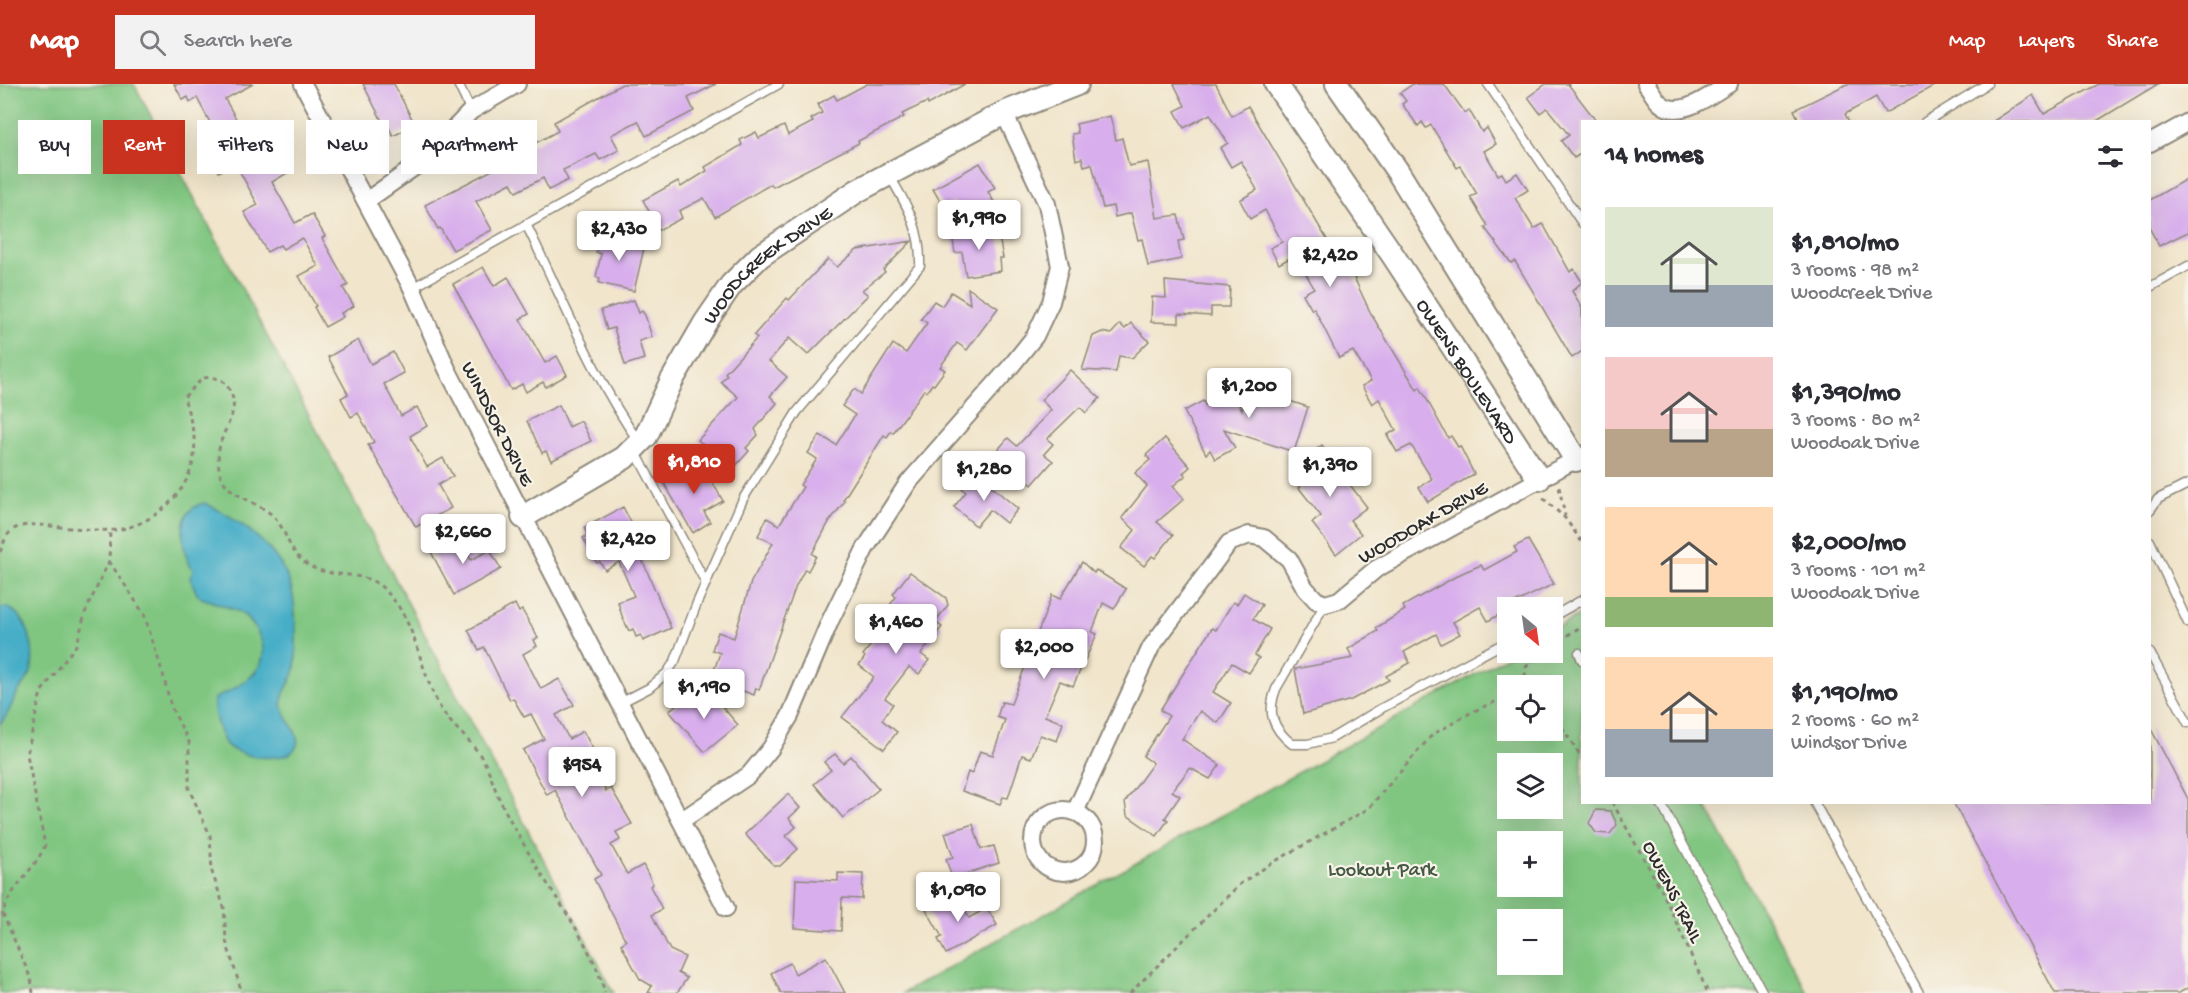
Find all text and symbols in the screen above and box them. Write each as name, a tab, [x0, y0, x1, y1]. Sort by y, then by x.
search box	[115, 15, 535, 69]
text: Map	[30, 26, 79, 59]
icon: search	[136, 26, 169, 59]
text: Search here	[184, 29, 292, 55]
text: Map	[1949, 30, 1985, 55]
text: Layers	[2018, 30, 2074, 55]
text: Share	[2107, 30, 2158, 55]
chip: Buy	[18, 120, 91, 174]
chip: Rent	[103, 120, 185, 174]
chip: Filters	[197, 120, 294, 174]
chip: New	[306, 120, 389, 174]
chip: Apartment	[401, 120, 537, 174]
icon: filters	[2094, 140, 2127, 173]
text: 14 homes	[1605, 141, 1703, 172]
pin: $1,990	[930, 200, 1028, 251]
street label: WOODCREEK DRIVE	[700, 202, 839, 330]
text: $1,990	[952, 208, 1006, 231]
pin: $2,430	[570, 211, 668, 262]
text: $2,430	[591, 219, 647, 242]
text: $1,810/mo	[1791, 229, 1899, 260]
icon: home	[1653, 231, 1725, 303]
pin: $2,420	[1281, 237, 1379, 288]
text: $2,420	[1302, 245, 1358, 268]
text: 3 rooms · 98 m²	[1791, 260, 1919, 283]
text: Woodcreek Drive	[1791, 283, 1932, 306]
street label: OWENS BOULEVARD	[1409, 296, 1521, 450]
street label: WINDSOR DRIVE	[455, 359, 538, 492]
pin: $1,200	[1200, 368, 1298, 419]
text: $1,200	[1221, 376, 1277, 399]
text: $1,390/mo	[1791, 379, 1901, 410]
icon: home	[1653, 381, 1725, 453]
text: 3 rooms · 80 m²	[1791, 410, 1920, 433]
text: Woodoak Drive	[1791, 433, 1919, 456]
pin: $1,810	[645, 444, 743, 495]
pin: $1,390	[1281, 447, 1379, 498]
pin: $1,280	[935, 451, 1033, 502]
text: $1,810	[667, 452, 721, 475]
text: $1,390	[1302, 455, 1358, 478]
text: $1,280	[956, 459, 1012, 482]
street label: WOODOAK DRIVE	[1355, 477, 1494, 570]
pin: $2,660	[414, 514, 512, 565]
pin: $2,420	[579, 521, 677, 572]
text: $2,660	[435, 522, 491, 545]
text: $2,420	[600, 529, 656, 552]
text: $2,000/mo	[1791, 529, 1906, 560]
icon: home	[1653, 531, 1725, 603]
text: 3 rooms · 101 m²	[1791, 560, 1926, 583]
text: Woodoak Drive	[1791, 583, 1919, 606]
north arrow	[1497, 597, 1563, 663]
map controls	[1497, 597, 1563, 975]
pin: $1,460	[847, 604, 945, 655]
text: $1,460	[869, 612, 923, 635]
pin: $2,000	[995, 629, 1093, 680]
text: $2,000	[1014, 637, 1074, 660]
pin: $1,190	[655, 669, 753, 720]
button: locate	[1497, 675, 1563, 741]
text: $1,190	[678, 677, 730, 700]
text: $1,190/mo	[1791, 679, 1898, 710]
icon: home	[1653, 681, 1725, 753]
text: 2 rooms · 60 m²	[1791, 710, 1919, 733]
text: Windsor Drive	[1791, 733, 1907, 756]
pin: $954	[546, 747, 618, 798]
button: layers	[1497, 753, 1563, 819]
text: $954	[563, 755, 601, 778]
button: +	[1497, 831, 1563, 897]
street label: OWENS TRAIL	[1636, 838, 1707, 948]
park label: Lookout Park	[1328, 860, 1438, 883]
pin: $1,090	[909, 872, 1007, 923]
text: $1,090	[930, 880, 986, 903]
button: −	[1497, 909, 1563, 975]

